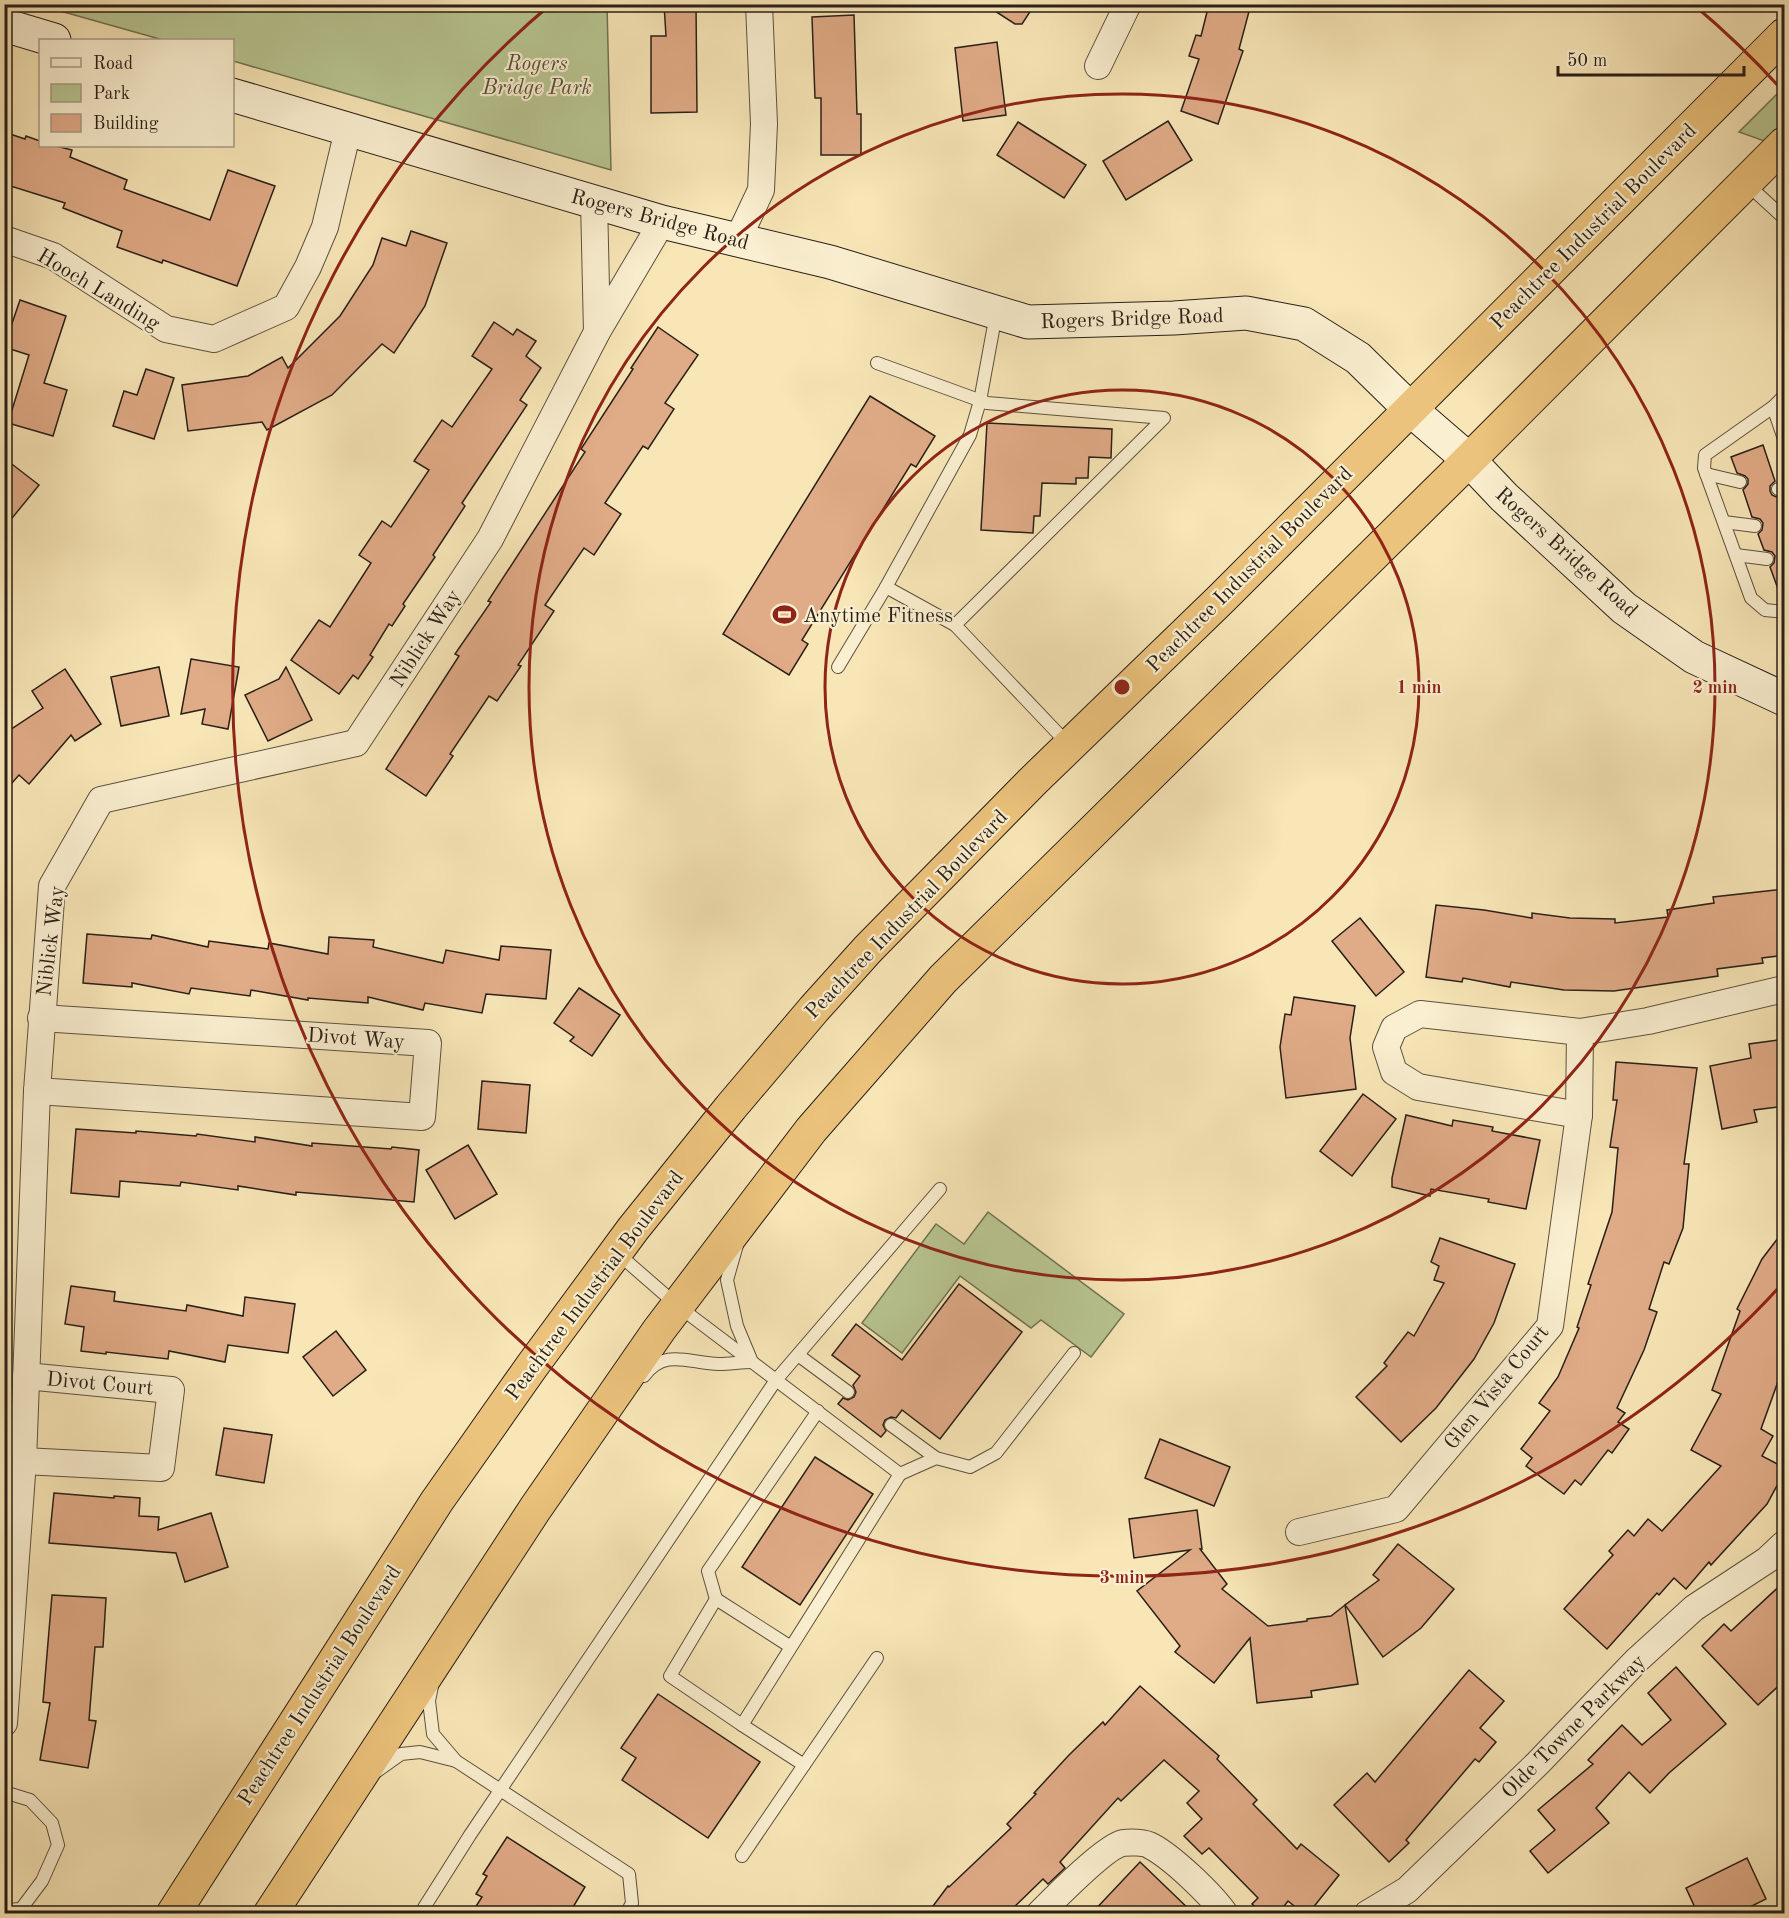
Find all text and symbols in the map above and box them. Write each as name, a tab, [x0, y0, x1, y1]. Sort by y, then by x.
legend	[39, 39, 234, 147]
scale bar	[1558, 39, 1744, 77]
text: 50 m	[1567, 52, 1607, 70]
park label: Rogers Bridge Park	[481, 54, 592, 99]
text: Road	[93, 55, 133, 73]
text: Park	[93, 85, 130, 103]
text: Building	[93, 115, 159, 133]
street label: Peachtree Industrial Boulevard	[1487, 120, 1701, 334]
street label: Rogers Bridge Road	[568, 187, 751, 254]
street label: Hooch Landing	[33, 246, 164, 335]
street label: Rogers Bridge Road	[1040, 306, 1224, 333]
street label: Peachtree Industrial Boulevard	[1143, 463, 1357, 677]
street label: Rogers Bridge Road	[1491, 484, 1641, 622]
street label: Niblick Way	[387, 586, 466, 691]
sports icon: Anytime Fitness	[772, 602, 798, 628]
place label: Anytime Fitness	[803, 606, 953, 627]
centre of rings	[1112, 677, 1132, 697]
text: 1 min	[1396, 679, 1442, 697]
text: 2 min	[1692, 679, 1738, 697]
street label: Peachtree Industrial Boulevard	[802, 807, 1012, 1024]
street label: Niblick Way	[34, 884, 69, 998]
street label: Divot Way	[306, 1026, 405, 1053]
street label: Peachtree Industrial Boulevard	[502, 1167, 688, 1405]
street label: Glen Vista Court	[1441, 1322, 1553, 1454]
street label: Divot Court	[45, 1369, 154, 1400]
street label: Peachtree Industrial Boulevard	[235, 1562, 406, 1809]
text: 3 min	[1099, 1569, 1145, 1587]
street label: Olde Towne Parkway	[1498, 1651, 1650, 1803]

